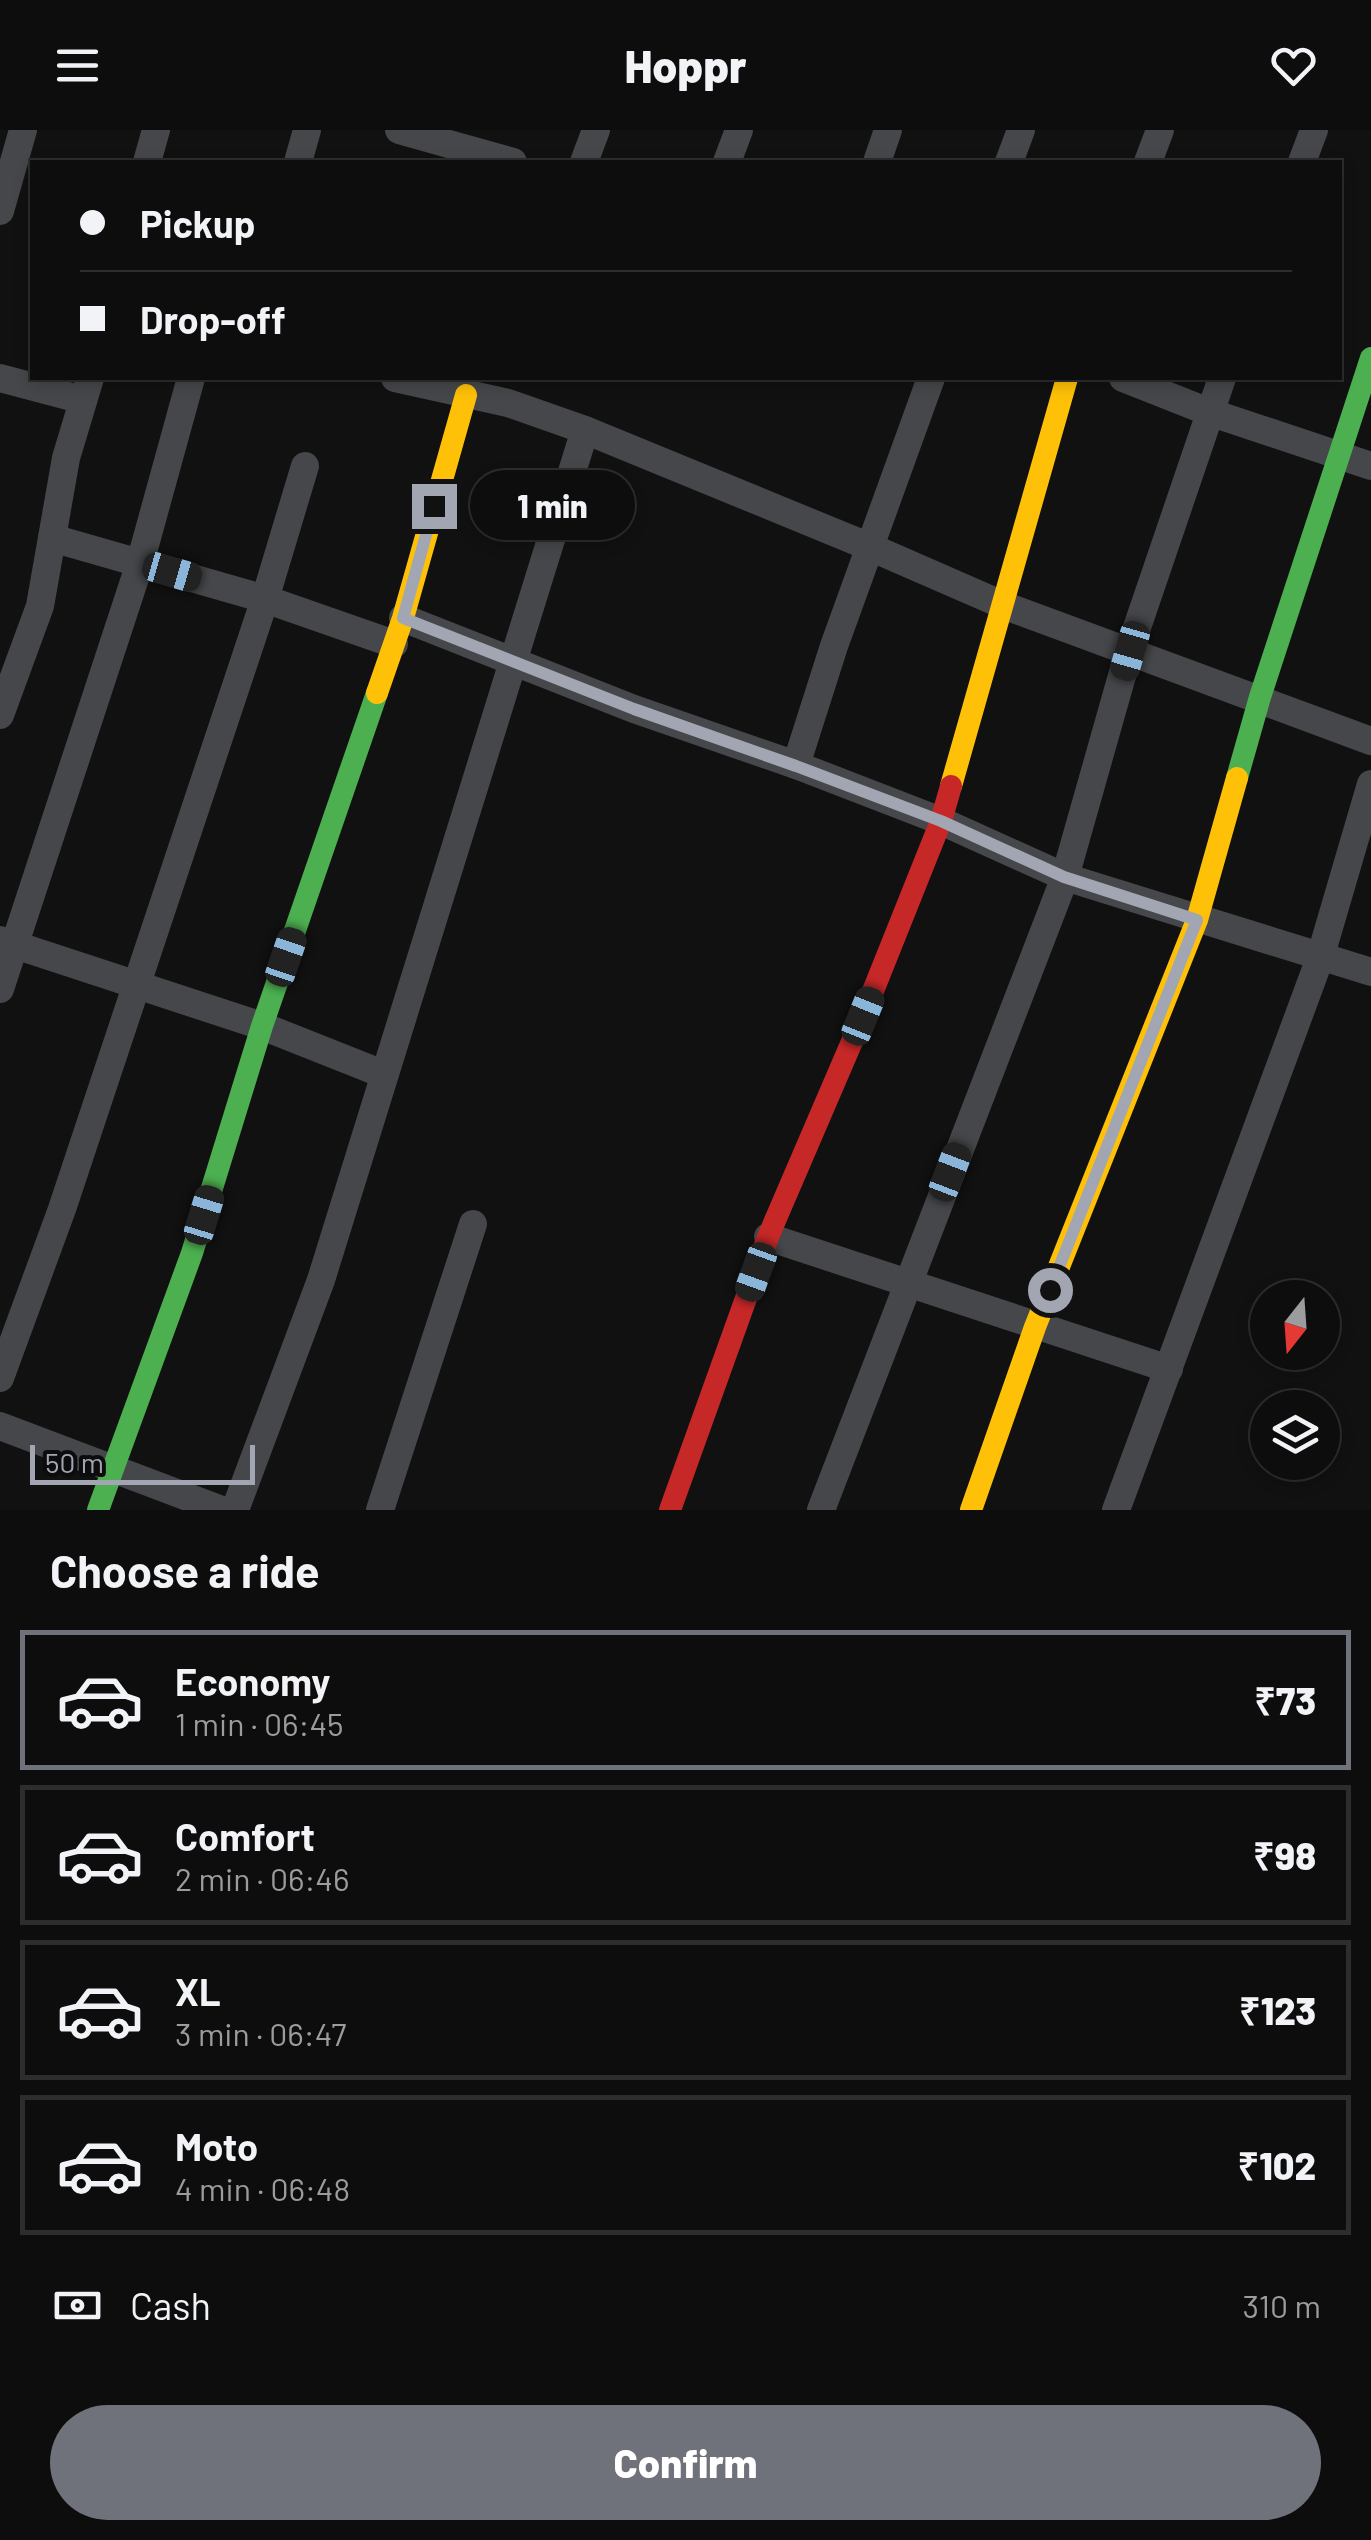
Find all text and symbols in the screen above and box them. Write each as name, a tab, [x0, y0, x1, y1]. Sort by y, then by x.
icon: menu	[50, 38, 105, 93]
text: Hoppr	[624, 38, 747, 92]
icon: heart	[1266, 38, 1321, 93]
text: Pickup	[140, 200, 255, 246]
text: Drop-off	[140, 296, 286, 342]
callout: 1 min	[469, 471, 634, 541]
route end	[412, 484, 457, 529]
text: 1 min	[517, 486, 588, 524]
car	[139, 549, 205, 595]
car	[1107, 618, 1153, 684]
car	[262, 924, 310, 990]
car	[838, 983, 888, 1049]
car	[925, 1139, 975, 1205]
car	[181, 1182, 227, 1248]
car	[732, 1239, 780, 1305]
route start	[1028, 1268, 1073, 1313]
north arrow	[1250, 1280, 1340, 1370]
map controls	[1250, 1280, 1340, 1480]
button: layers	[1250, 1390, 1340, 1480]
scale bar	[30, 1440, 255, 1484]
text: 50 m	[45, 1445, 104, 1479]
text: Choose a ride	[50, 1543, 320, 1597]
icon: car	[55, 1655, 145, 1745]
text: Economy	[175, 1658, 330, 1704]
text: ₹73	[1254, 1677, 1316, 1723]
text: 1 min · 06:45	[175, 1704, 343, 1742]
icon: car	[55, 1810, 145, 1900]
text: Comfort	[175, 1813, 315, 1859]
text: ₹98	[1253, 1832, 1316, 1878]
text: 2 min · 06:46	[175, 1859, 349, 1897]
icon: car	[55, 1965, 145, 2055]
text: XL	[175, 1968, 221, 2014]
text: ₹123	[1239, 1987, 1316, 2033]
text: 3 min · 06:47	[175, 2014, 347, 2052]
icon: car	[55, 2120, 145, 2210]
text: Moto	[175, 2123, 258, 2169]
text: ₹102	[1237, 2142, 1316, 2188]
text: 4 min · 06:48	[175, 2169, 350, 2207]
icon: cash	[50, 2278, 105, 2333]
text: Cash	[130, 2282, 211, 2328]
text: 310 m	[1243, 2286, 1321, 2324]
button: Confirm	[50, 2405, 1321, 2520]

